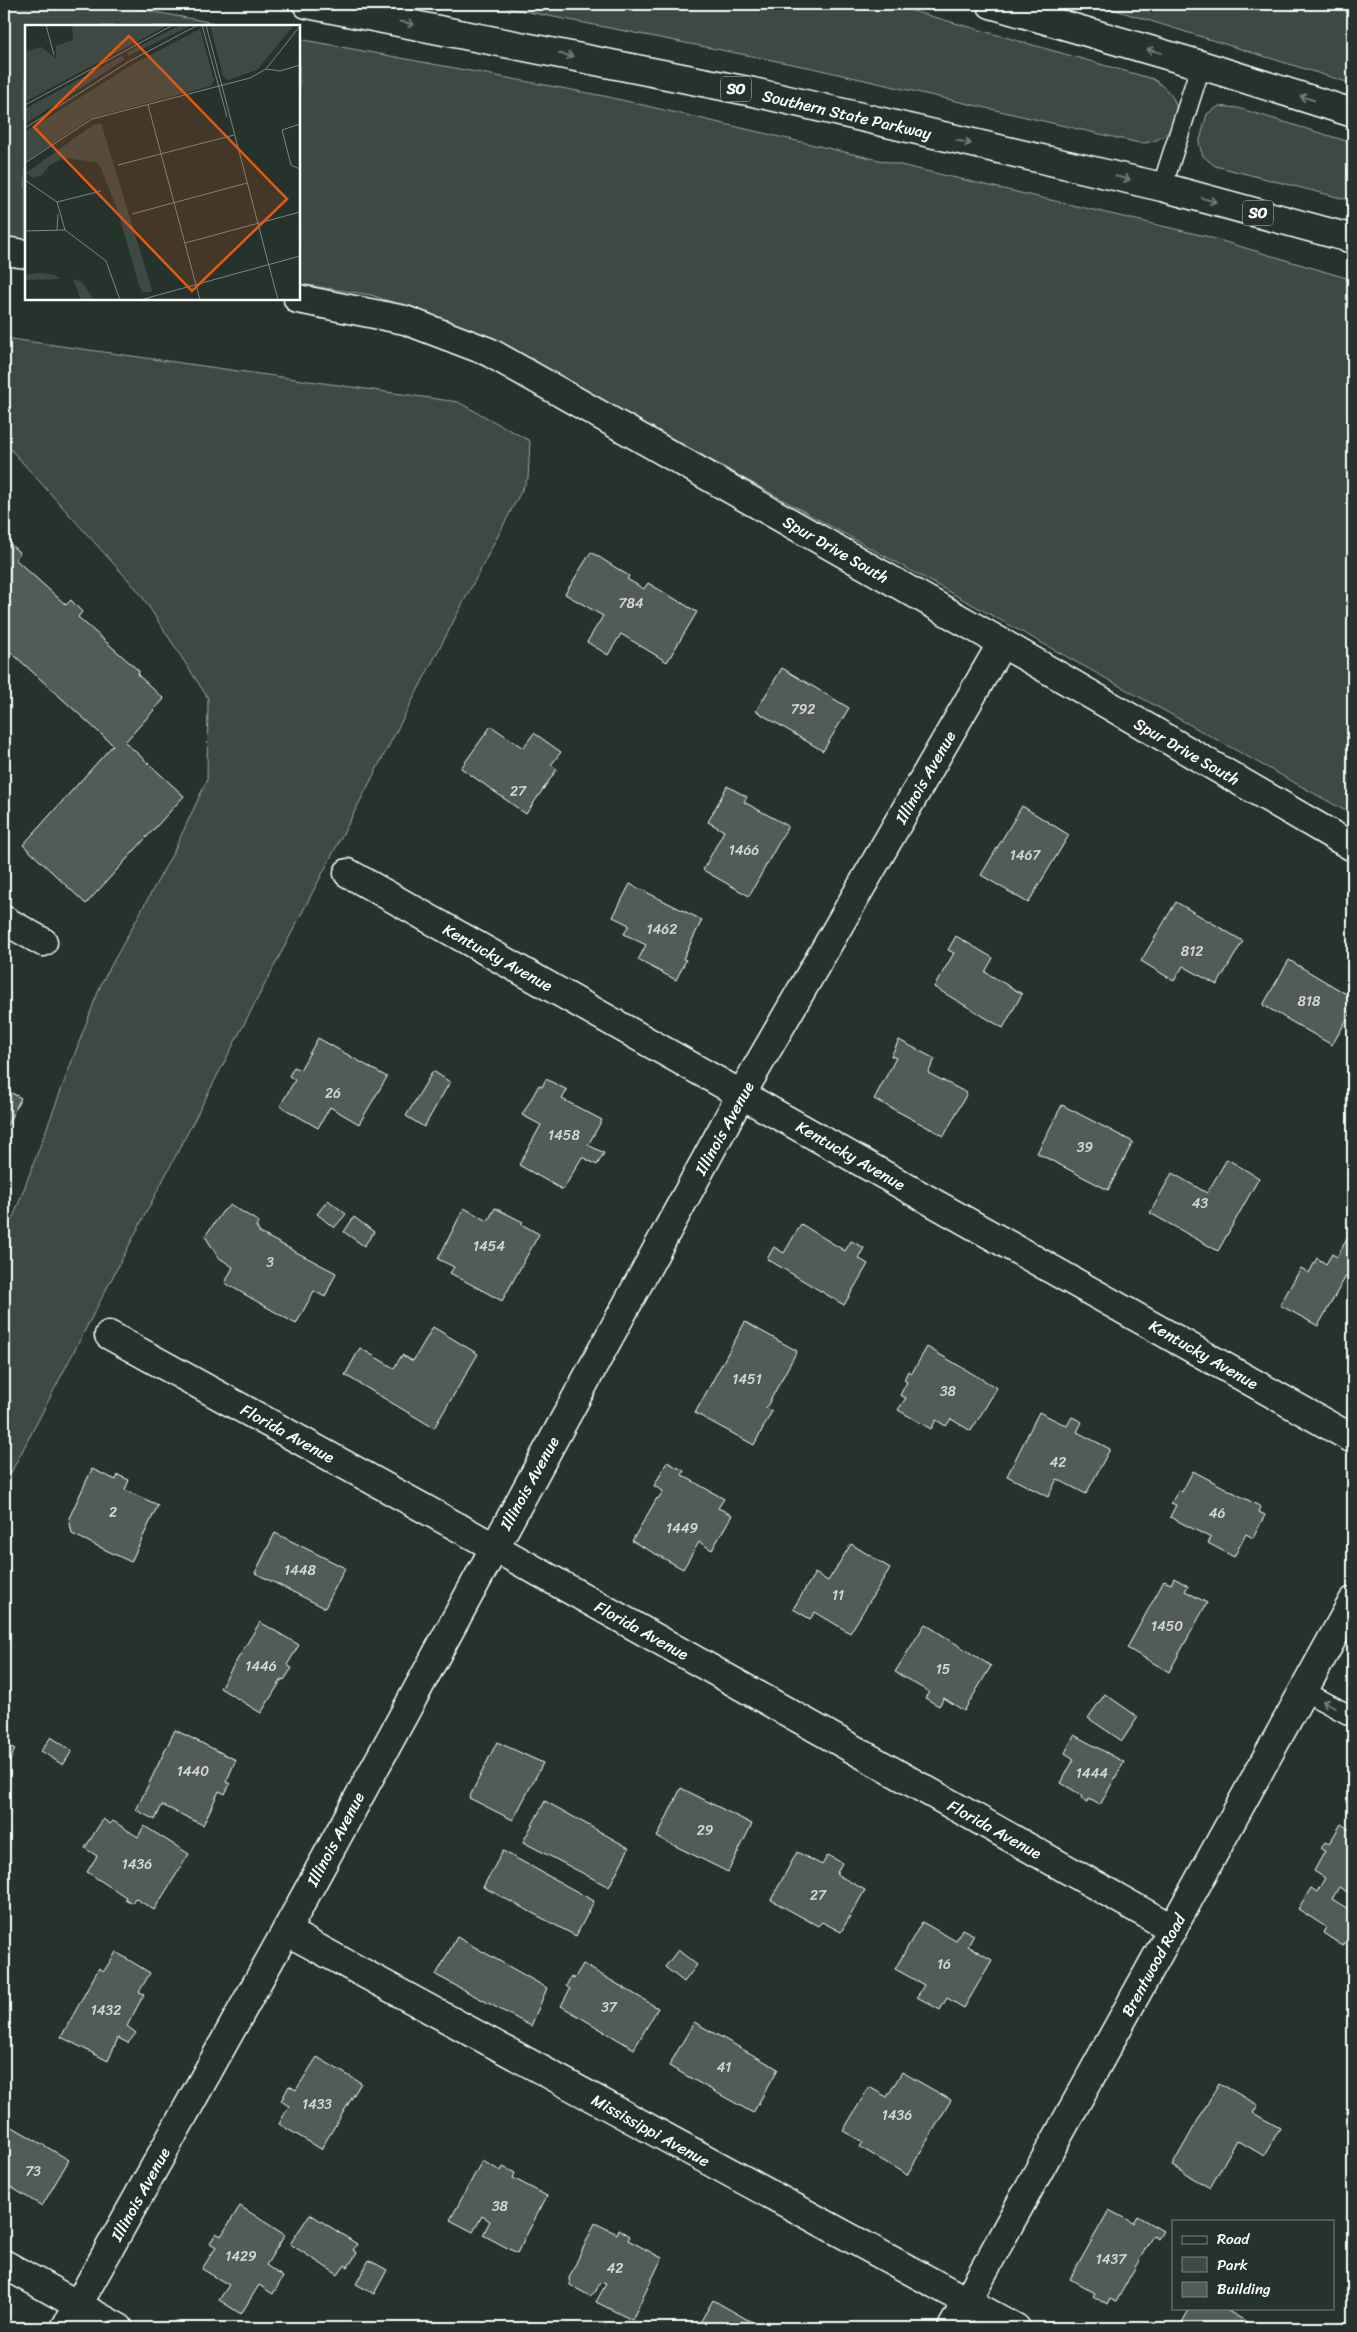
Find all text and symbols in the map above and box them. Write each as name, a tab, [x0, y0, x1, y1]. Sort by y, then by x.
one-way arrow	[398, 18, 414, 28]
inset map	[25, 25, 300, 300]
one-way arrow	[1146, 46, 1162, 56]
one-way arrow	[558, 51, 574, 60]
road number: SO	[721, 76, 751, 102]
street label: Southern State Parkway	[759, 81, 935, 148]
one-way arrow	[1299, 93, 1315, 102]
one-way arrow	[956, 138, 972, 147]
one-way arrow	[1114, 174, 1130, 183]
one-way arrow	[1201, 196, 1217, 205]
road number: SO	[1243, 200, 1273, 226]
street label: Spur Drive South	[777, 507, 894, 592]
house number: 784	[618, 591, 644, 616]
house number: 792	[791, 697, 815, 722]
street label: Spur Drive South	[1128, 709, 1245, 794]
street label: Illinois Avenue	[886, 725, 964, 830]
house number: 27	[510, 779, 527, 804]
house number: 1466	[729, 838, 759, 863]
house number: 1467	[1010, 843, 1041, 868]
street label: Kentucky Avenue	[437, 915, 558, 1000]
house number: 1462	[647, 917, 677, 942]
house number: 812	[1181, 939, 1203, 964]
house number: 818	[1298, 989, 1321, 1014]
street label: Illinois Avenue	[686, 1076, 762, 1182]
house number: 26	[325, 1081, 341, 1106]
street label: Kentucky Avenue	[791, 1112, 911, 1199]
house number: 1458	[548, 1123, 580, 1148]
house number: 39	[1077, 1135, 1094, 1160]
house number: 43	[1192, 1191, 1209, 1216]
house number: 1454	[473, 1234, 505, 1259]
house number: 3	[266, 1250, 274, 1275]
street label: Kentucky Avenue	[1144, 1311, 1264, 1398]
house number: 1451	[732, 1367, 762, 1392]
house number: 38	[940, 1379, 957, 1404]
street label: Florida Avenue	[235, 1396, 341, 1471]
street label: Illinois Avenue	[491, 1431, 567, 1537]
house number: 42	[1050, 1450, 1066, 1475]
house number: 2	[109, 1500, 117, 1525]
house number: 46	[1209, 1501, 1225, 1526]
house number: 1449	[666, 1516, 698, 1541]
house number: 1448	[284, 1558, 317, 1583]
house number: 11	[832, 1583, 844, 1608]
street label: Florida Avenue	[589, 1593, 695, 1668]
house number: 1450	[1151, 1614, 1183, 1639]
house number: 1446	[245, 1654, 277, 1679]
house number: 15	[936, 1657, 951, 1682]
one-way arrow	[1321, 1699, 1336, 1709]
house number: 1440	[177, 1759, 209, 1784]
house number: 1444	[1076, 1761, 1108, 1786]
street label: Illinois Avenue	[298, 1786, 373, 1893]
street label: Florida Avenue	[942, 1792, 1048, 1867]
house number: 29	[697, 1818, 714, 1843]
house number: 1436	[122, 1852, 152, 1877]
house number: 27	[810, 1883, 827, 1908]
street label: Brentwood Road	[1113, 1907, 1195, 2022]
house number: 16	[937, 1952, 951, 1977]
house number: 37	[601, 1995, 618, 2020]
house number: 1432	[91, 1998, 121, 2023]
house number: 41	[717, 2055, 731, 2080]
street label: Mississippi Avenue	[586, 2086, 716, 2175]
house number: 1433	[302, 2092, 332, 2117]
house number: 1436	[882, 2103, 912, 2128]
street label: Illinois Avenue	[102, 2142, 178, 2248]
house number: 73	[25, 2159, 41, 2184]
house number: 38	[492, 2194, 509, 2219]
legend	[1172, 2220, 1334, 2310]
text: Road	[1217, 2226, 1250, 2252]
house number: 1429	[225, 2244, 257, 2269]
house number: 1437	[1096, 2247, 1127, 2272]
text: Park	[1217, 2252, 1248, 2278]
house number: 42	[607, 2256, 623, 2281]
text: Building	[1217, 2276, 1271, 2302]

